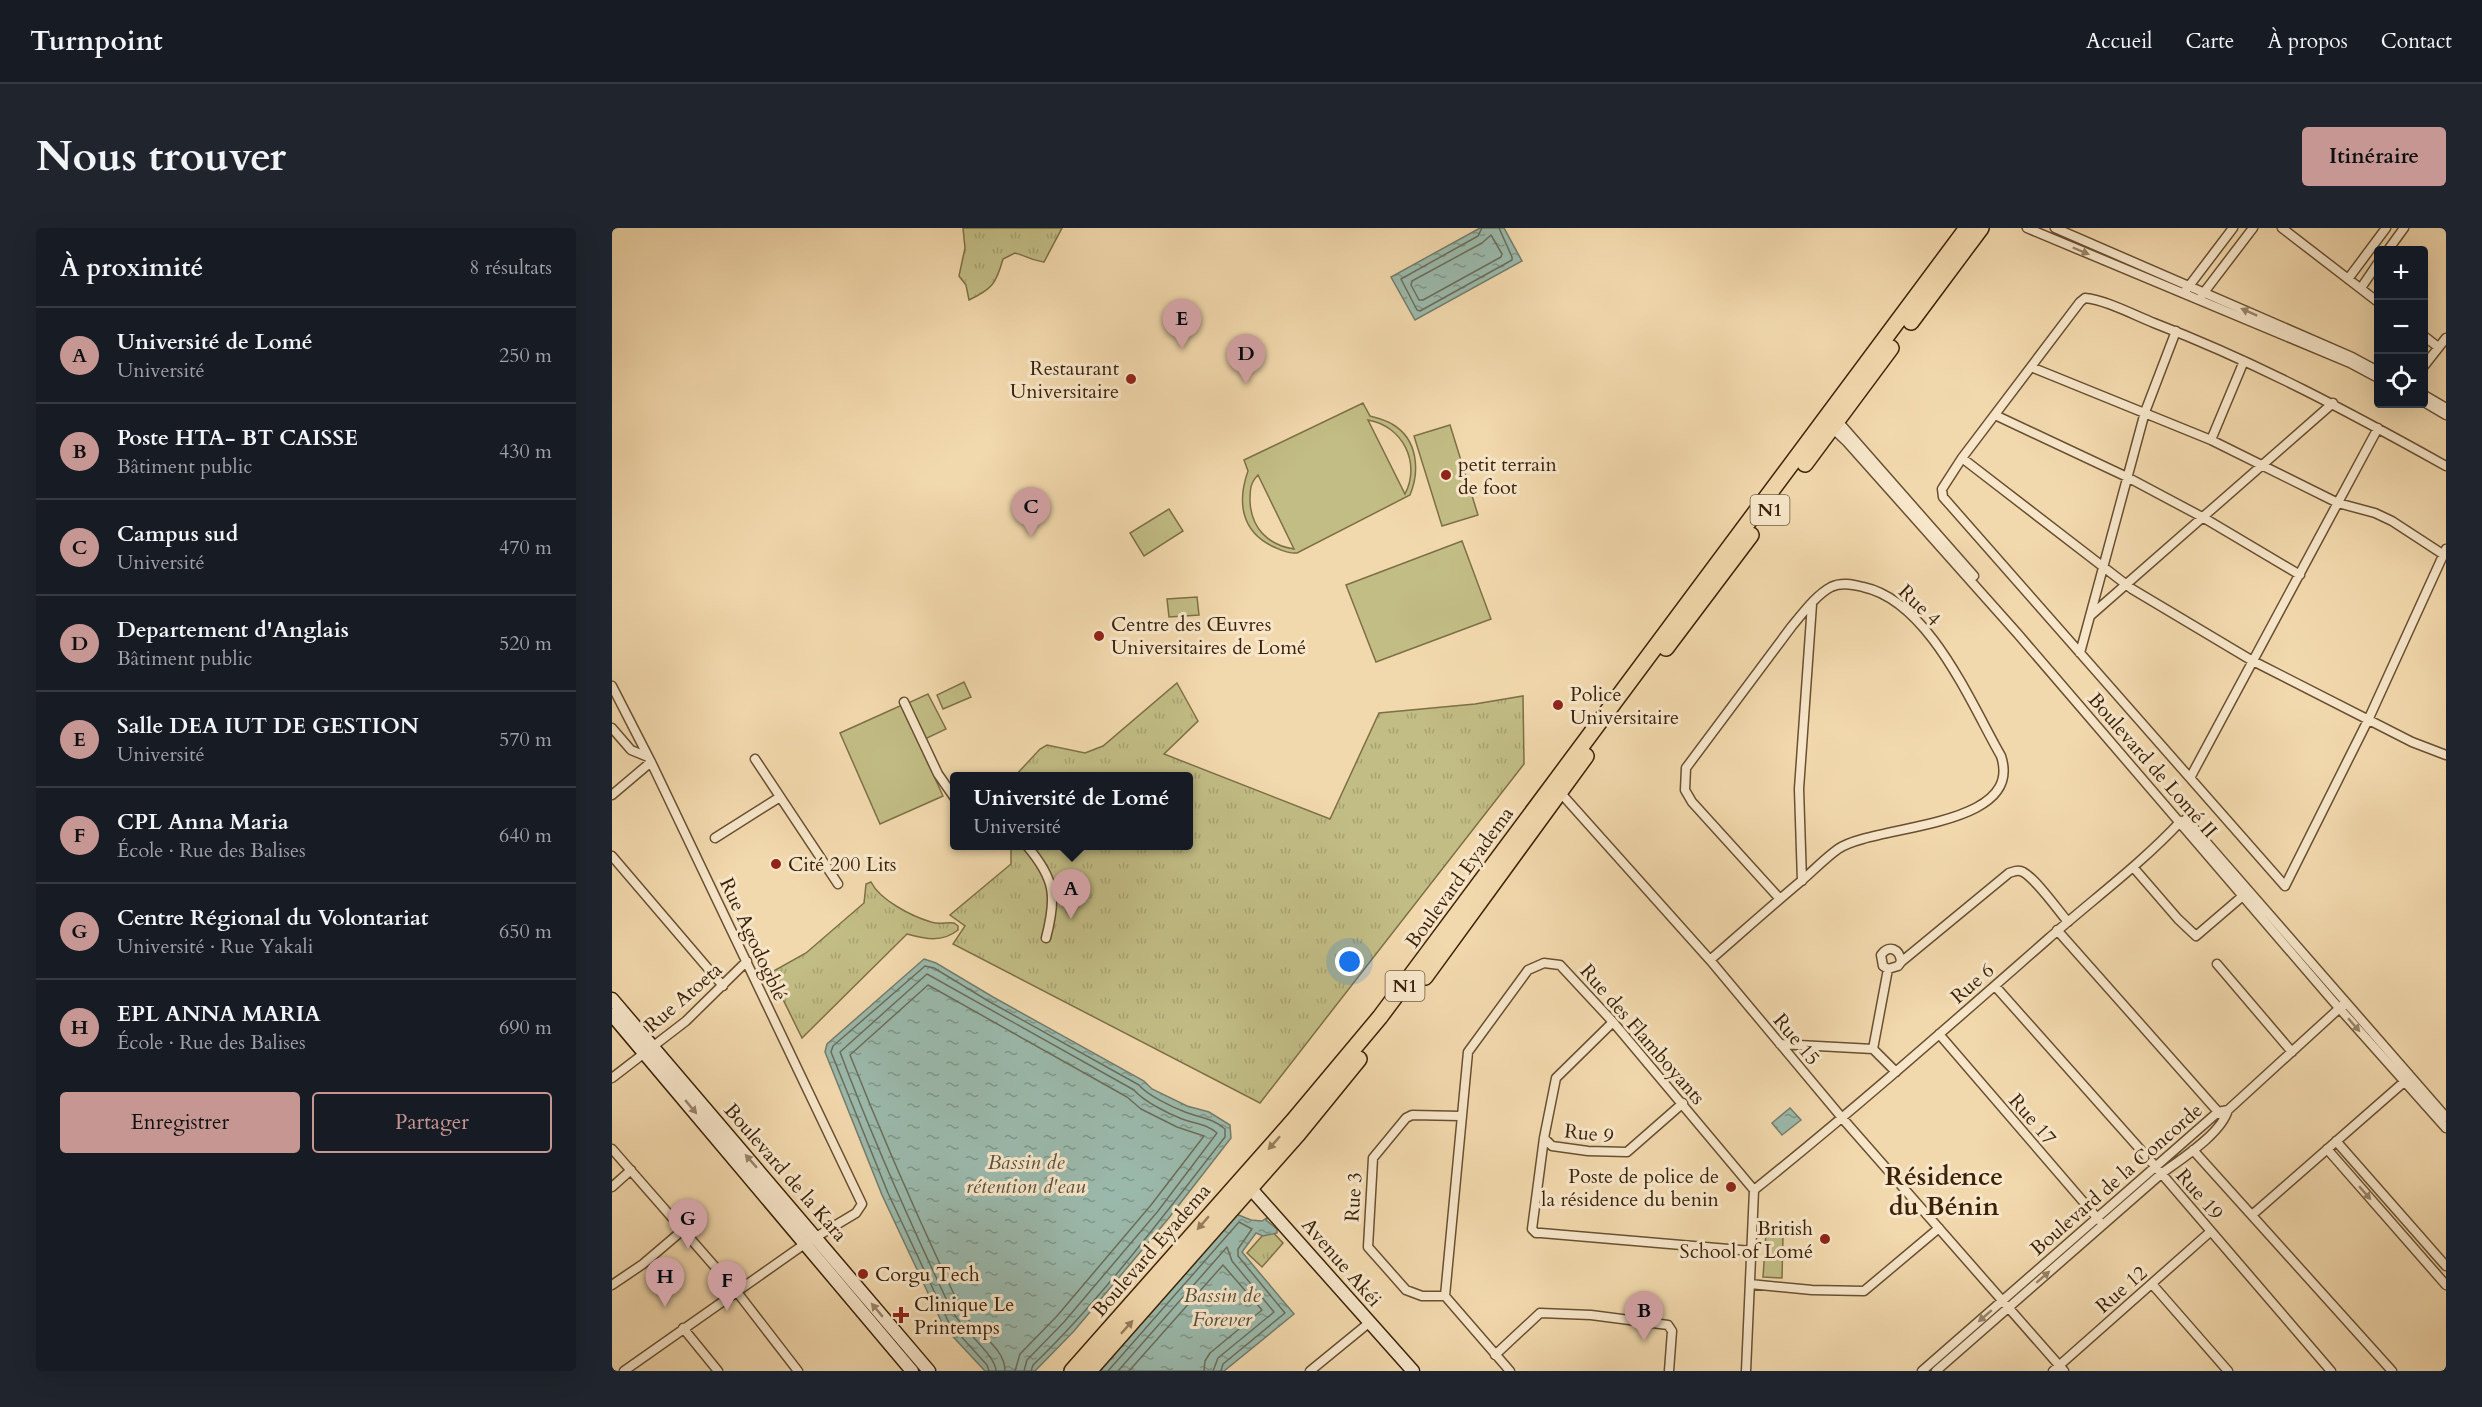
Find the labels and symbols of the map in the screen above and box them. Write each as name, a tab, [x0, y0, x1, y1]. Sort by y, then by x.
one-way arrow	[2073, 246, 2091, 256]
pin: E	[1162, 300, 1202, 349]
one-way arrow	[2240, 306, 2258, 316]
pin: D	[1226, 334, 1266, 384]
place label: Restaurant Universitaire	[1010, 355, 1120, 405]
marker: Restaurant Universitaire	[1124, 372, 1138, 386]
place label: petit terrain de foot	[1458, 451, 1558, 501]
marker: petit terrain de foot	[1439, 468, 1453, 482]
pin: C	[1012, 488, 1050, 537]
road number: N1	[1750, 495, 1790, 525]
street label: Rue 4	[1892, 578, 1947, 632]
place label: Centre des Œuvres Universitaires de Lomé	[1111, 611, 1306, 661]
marker: Centre des Œuvres Universitaires de Lomé	[1092, 629, 1106, 643]
place label: Police Universitaire	[1570, 681, 1679, 731]
street label: Boulevard de Lomé II	[2082, 687, 2223, 844]
marker: Police Universitaire	[1551, 698, 1565, 712]
street label: Boulevard Eyadema	[1399, 801, 1520, 953]
place label: Cité 200 Lits	[788, 851, 897, 878]
marker: Cité 200 Lits	[769, 857, 783, 871]
pin: A	[1052, 870, 1090, 919]
street label: Rue Agodogblé	[713, 873, 794, 1005]
your location	[1335, 947, 1364, 976]
street label: Rue Atoeta	[639, 956, 728, 1039]
street label: Rue 6	[1945, 957, 2000, 1010]
street label: Rue des Flamboyants	[1574, 958, 1711, 1110]
road number: N1	[1386, 971, 1424, 1001]
street label: Rue 15	[1767, 1008, 1826, 1071]
one-way arrow	[2347, 1017, 2360, 1032]
street label: Rue 17	[2003, 1088, 2062, 1151]
street label: Boulevard de la Kara	[718, 1097, 854, 1248]
street label: Boulevard de la Concorde	[2024, 1097, 2208, 1262]
one-way arrow	[684, 1099, 697, 1114]
street label: Rue 9	[1563, 1117, 1615, 1150]
one-way arrow	[1268, 1135, 1281, 1150]
water label: Bassin de rétention d'eau	[966, 1148, 1086, 1201]
one-way arrow	[745, 1153, 758, 1169]
district label: Résidence du Bénin	[1885, 1159, 2003, 1224]
place label: Poste de police de la résidence du benin	[1541, 1163, 1720, 1213]
street label: Rue 19	[2170, 1163, 2229, 1226]
street label: Rue 3	[1338, 1171, 1369, 1223]
street label: Boulevard Eyadema	[1086, 1178, 1217, 1323]
marker: Poste de police de la résidence du benin	[1724, 1180, 1738, 1194]
one-way arrow	[2358, 1185, 2371, 1200]
pin: G	[668, 1200, 708, 1249]
street label: Avenue Akéi	[1295, 1212, 1388, 1313]
one-way arrow	[1197, 1215, 1210, 1230]
place label: British School of Lomé	[1680, 1215, 1813, 1265]
marker: British School of Lomé	[1818, 1232, 1832, 1246]
pin: H	[646, 1258, 684, 1307]
street label: Rue 12	[2090, 1260, 2153, 1319]
place label: Corgu Tech	[875, 1261, 980, 1288]
pin: F	[708, 1262, 746, 1311]
marker: Corgu Tech	[856, 1267, 870, 1281]
one-way arrow	[2035, 1271, 2050, 1284]
water label: Bassin de Forever	[1183, 1281, 1261, 1334]
place label: Clinique Le Printemps	[914, 1291, 1014, 1341]
pin: B	[1624, 1292, 1664, 1341]
one-way arrow	[871, 1302, 884, 1318]
marker: Clinique Le Printemps	[892, 1306, 910, 1324]
one-way arrow	[1977, 1309, 1992, 1323]
one-way arrow	[1120, 1320, 1133, 1335]

